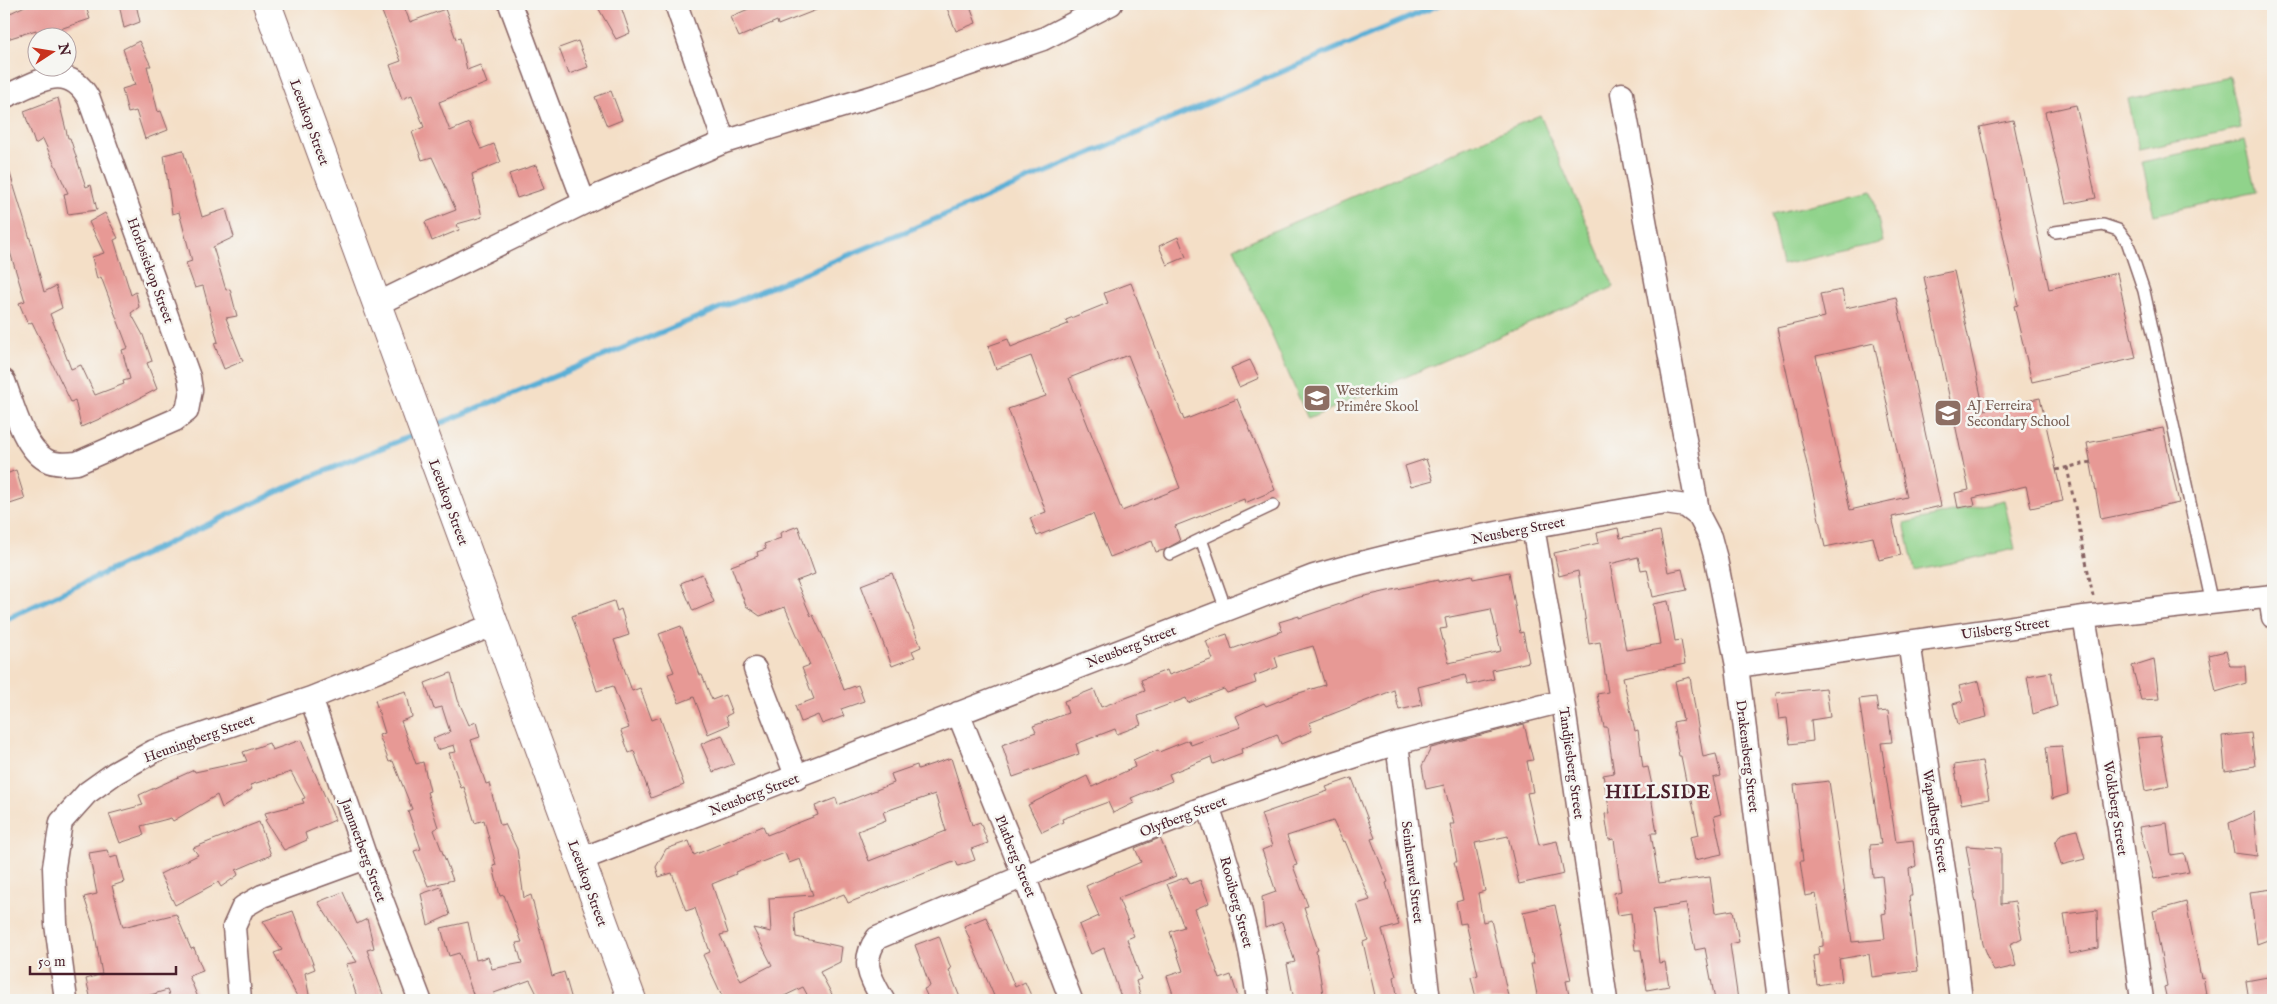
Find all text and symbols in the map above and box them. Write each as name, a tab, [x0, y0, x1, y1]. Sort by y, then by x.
north arrow	[28, 28, 78, 78]
text: N	[53, 41, 74, 57]
street label: Leeukop Street	[285, 77, 333, 168]
street label: Horlosiekop Street	[123, 215, 178, 326]
place label: Westerkim Primêre Skool	[1336, 382, 1418, 416]
school or university icon: Westerkim Primêre Skool	[1302, 383, 1332, 413]
place label: AJ Ferreira Secondary School	[1966, 397, 2070, 431]
school or university icon: AJ Ferreira Secondary School	[1933, 398, 1963, 428]
street label: Leeukop Street	[424, 457, 472, 548]
street label: Neusberg Street	[1470, 513, 1567, 549]
street label: Uilsberg Street	[1960, 614, 2051, 644]
street label: Neusberg Street	[1084, 621, 1179, 672]
street label: Drakensberg Street	[1731, 699, 1763, 814]
street label: Tandjiesberg Street	[1554, 706, 1588, 821]
street label: Heuningberg Street	[142, 711, 257, 767]
street label: Wolkberg Street	[2099, 759, 2131, 857]
street label: Wapadberg Street	[1918, 768, 1952, 874]
street label: Neusberg Street	[707, 769, 802, 820]
district label: HILLSIDE	[1605, 781, 1711, 805]
street label: Olyfberg Street	[1137, 792, 1230, 842]
street label: Jammerberg Street	[335, 794, 390, 905]
street label: Platberg Street	[990, 813, 1040, 900]
street label: Seinheuwel Street	[1397, 820, 1427, 925]
street label: Leeukop Street	[563, 838, 611, 929]
street label: Rooiberg Street	[1215, 855, 1257, 950]
scale bar	[30, 944, 176, 976]
text: 50 m	[38, 952, 66, 971]

